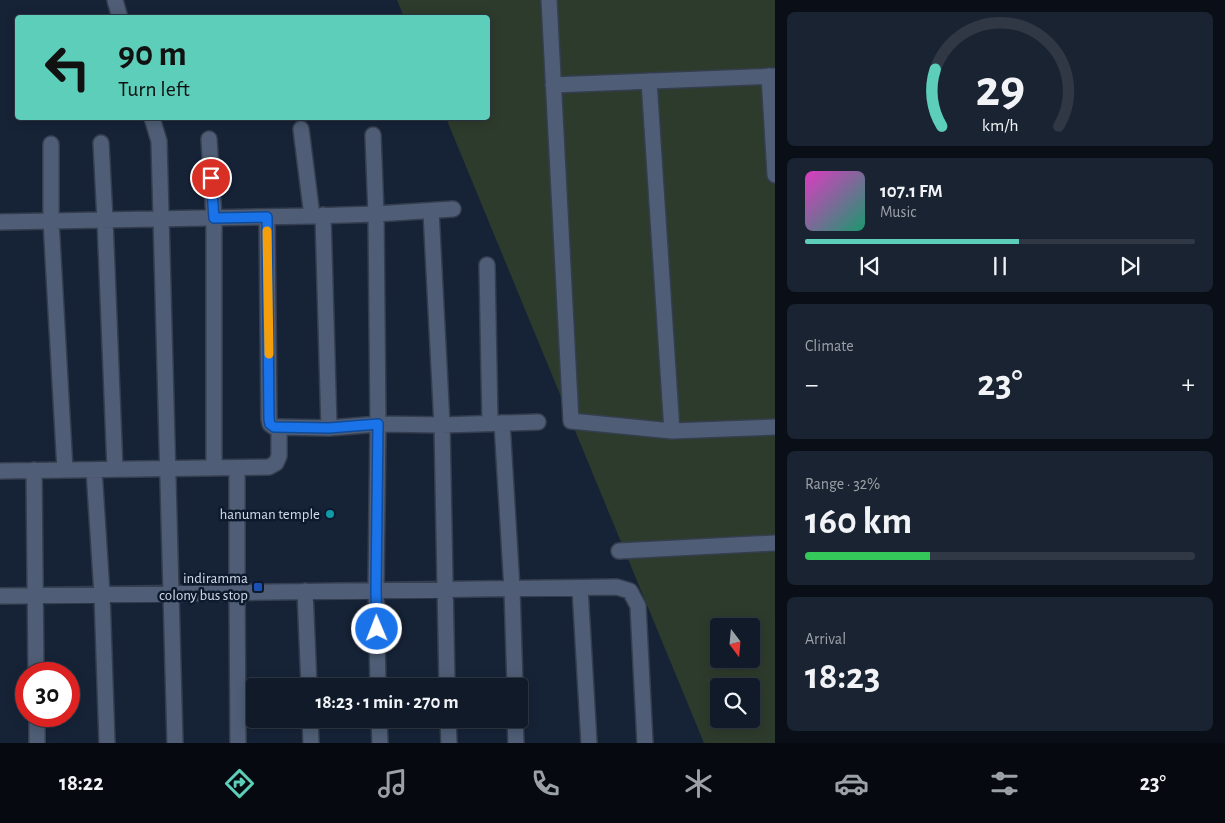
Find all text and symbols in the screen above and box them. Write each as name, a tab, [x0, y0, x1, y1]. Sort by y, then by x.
icon: left	[35, 35, 100, 100]
text: 90 m	[118, 37, 187, 72]
text: 29	[975, 63, 1025, 115]
text: Turn left	[118, 78, 190, 100]
text: km/h	[982, 117, 1018, 135]
pin	[190, 157, 232, 199]
icon: arrive	[197, 164, 225, 192]
text: 107.1 FM	[880, 182, 943, 201]
text: Music	[880, 204, 916, 220]
icon: previous	[856, 252, 884, 280]
icon: pause	[986, 252, 1014, 280]
icon: next	[1116, 252, 1144, 280]
text: Climate	[805, 338, 854, 354]
text: 23°	[977, 365, 1023, 403]
text: −	[805, 371, 818, 399]
text: +	[1182, 371, 1195, 399]
text: Range · 32%	[805, 476, 880, 492]
text: 160 km	[805, 503, 912, 541]
place label: hanuman temple	[219, 507, 320, 522]
marker: hanuman temple	[324, 508, 336, 520]
place label: indiramma colony bus stop	[159, 571, 248, 603]
marker: indiramma colony bus stop	[252, 581, 264, 593]
position arrow	[350, 602, 402, 654]
north arrow	[710, 618, 760, 668]
map controls	[710, 618, 760, 728]
text: Arrival	[805, 631, 846, 647]
text: 18:23	[805, 658, 880, 696]
speed limit sign: 30	[15, 662, 80, 727]
button: search	[710, 678, 760, 728]
text: 18:23 · 1 min · 270 m	[315, 693, 459, 712]
icon: directions	[222, 766, 257, 801]
icon: music	[375, 766, 410, 801]
icon: phone	[528, 766, 563, 801]
icon: climate	[681, 766, 716, 801]
icon: car	[834, 766, 869, 801]
icon: filters	[987, 766, 1022, 801]
text: 18:22	[59, 772, 104, 794]
text: 23°	[1140, 772, 1166, 794]

